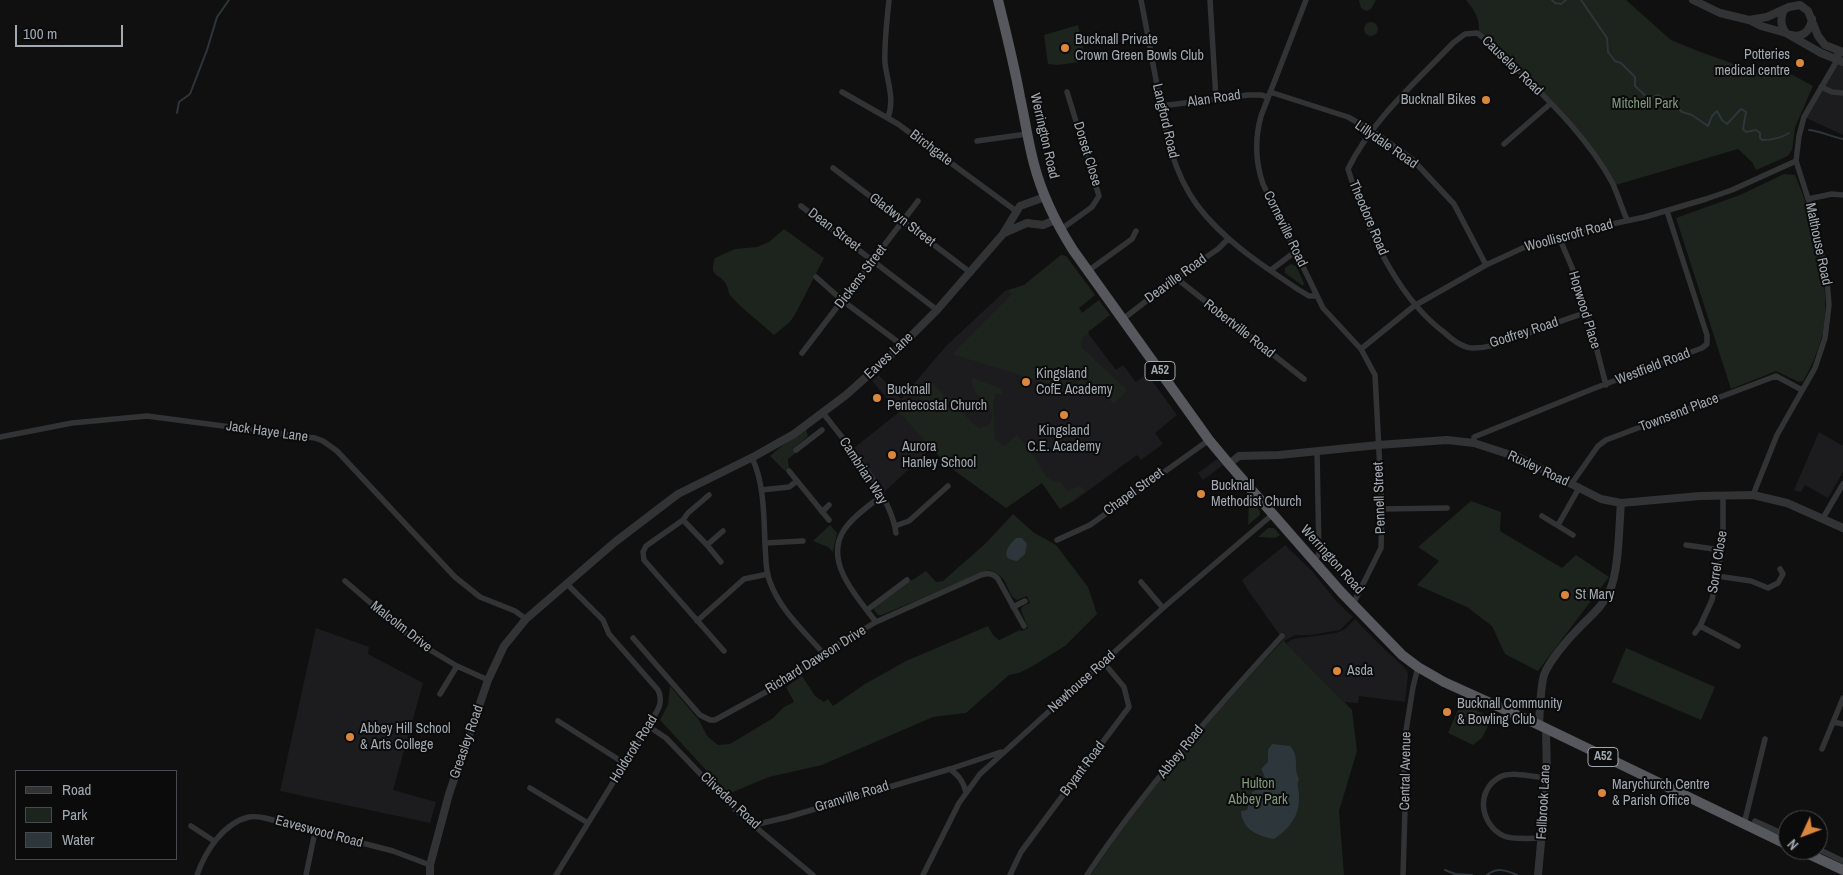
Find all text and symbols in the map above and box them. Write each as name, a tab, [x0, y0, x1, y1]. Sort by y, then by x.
scale bar	[18, 15, 125, 47]
text: 100 m	[23, 23, 57, 44]
place label: Bucknall Private Crown Green Bowls Club	[1075, 32, 1204, 64]
street label: Causeley Road	[1478, 33, 1546, 99]
marker: Bucknall Private Crown Green Bowls Club	[1059, 42, 1071, 54]
place label: Potteries medical centre	[1715, 47, 1790, 80]
marker: Potteries medical centre	[1794, 57, 1806, 69]
street label: Langford Road	[1148, 82, 1182, 160]
street label: Alan Road	[1186, 87, 1242, 111]
street label: Werrington Road	[1026, 92, 1062, 180]
place label: Bucknall Bikes	[1401, 92, 1476, 108]
marker: Bucknall Bikes	[1480, 94, 1492, 106]
park label: Mitchell Park	[1612, 96, 1678, 112]
street label: Lillydale Road	[1351, 117, 1421, 173]
street label: Dorset Close	[1069, 120, 1105, 188]
street label: Birchgate	[906, 127, 956, 169]
street label: Theodore Road	[1345, 178, 1391, 258]
street label: Corneville Road	[1259, 188, 1311, 270]
street label: Gladwyn Street	[866, 190, 938, 250]
street label: Malthouse Road	[1801, 201, 1835, 287]
street label: Dean Street	[804, 205, 864, 255]
street label: Woolliscroft Road	[1523, 216, 1615, 256]
street label: Dickens Street	[832, 242, 890, 312]
street label: Deaville Road	[1142, 251, 1210, 307]
street label: Hopwood Place	[1564, 269, 1604, 351]
street label: Robertville Road	[1200, 296, 1278, 362]
street label: Godfrey Road	[1487, 314, 1561, 352]
street label: Eaves Lane	[861, 329, 917, 383]
street label: Westfield Road	[1613, 345, 1693, 389]
road number: A52	[1145, 362, 1175, 381]
place label: Kingsland CofE Academy	[1036, 366, 1113, 398]
marker: Kingsland CofE Academy	[1020, 376, 1032, 388]
place label: Bucknall Pentecostal Church	[887, 382, 987, 414]
street label: Townsend Place	[1637, 390, 1721, 436]
marker: Bucknall Pentecostal Church	[871, 392, 883, 404]
marker: Kingsland C.E. Academy	[1058, 409, 1070, 421]
street label: Jack Haye Lane	[225, 418, 309, 446]
place label: Kingsland C.E. Academy	[1027, 423, 1101, 456]
street label: Cambrian Way	[835, 435, 891, 507]
place label: Aurora Hanley School	[902, 439, 976, 472]
street label: Ruxley Road	[1505, 448, 1571, 490]
marker: Aurora Hanley School	[886, 449, 898, 461]
street label: Pennell Street	[1370, 462, 1390, 534]
street label: Chapel Street	[1101, 465, 1167, 519]
place label: Bucknall Methodist Church	[1211, 478, 1302, 511]
marker: Bucknall Methodist Church	[1195, 488, 1207, 500]
street label: Werrington Road	[1297, 522, 1367, 598]
street label: Sorrel Close	[1705, 529, 1731, 595]
place label: St Mary	[1575, 587, 1615, 603]
marker: St Mary	[1559, 589, 1571, 601]
street label: Malcolm Drive	[367, 598, 435, 656]
street label: Richard Dawson Drive	[763, 622, 869, 698]
street label: Newhouse Road	[1045, 647, 1119, 717]
place label: Asda	[1347, 663, 1373, 679]
marker: Asda	[1331, 665, 1343, 677]
place label: Bucknall Community & Bowling Club	[1457, 696, 1562, 729]
street label: Greasley Road	[447, 703, 487, 781]
marker: Bucknall Community & Bowling Club	[1441, 706, 1453, 718]
street label: Holdcroft Road	[607, 712, 661, 786]
place label: Abbey Hill School & Arts College	[360, 721, 451, 754]
street label: Abbey Road	[1155, 722, 1207, 782]
marker: Abbey Hill School & Arts College	[344, 731, 356, 743]
street label: Central Avenue	[1397, 731, 1415, 811]
street label: Bryant Road	[1057, 738, 1109, 800]
road number: A52	[1588, 748, 1618, 766]
street label: Fellbrook Lane	[1534, 764, 1554, 840]
street label: Cliveden Road	[697, 769, 763, 833]
legend	[15, 770, 178, 860]
park label: Hulton Abbey Park	[1228, 776, 1288, 809]
place label: Marychurch Centre & Parish Office	[1612, 777, 1710, 810]
street label: Granville Road	[813, 778, 891, 816]
text: Road	[62, 779, 91, 800]
marker: Marychurch Centre & Parish Office	[1596, 787, 1608, 799]
text: Park	[62, 804, 87, 825]
north arrow	[1778, 810, 1828, 860]
street label: Eaveswood Road	[273, 812, 365, 852]
text: Water	[62, 829, 94, 850]
text: N	[1783, 835, 1802, 854]

